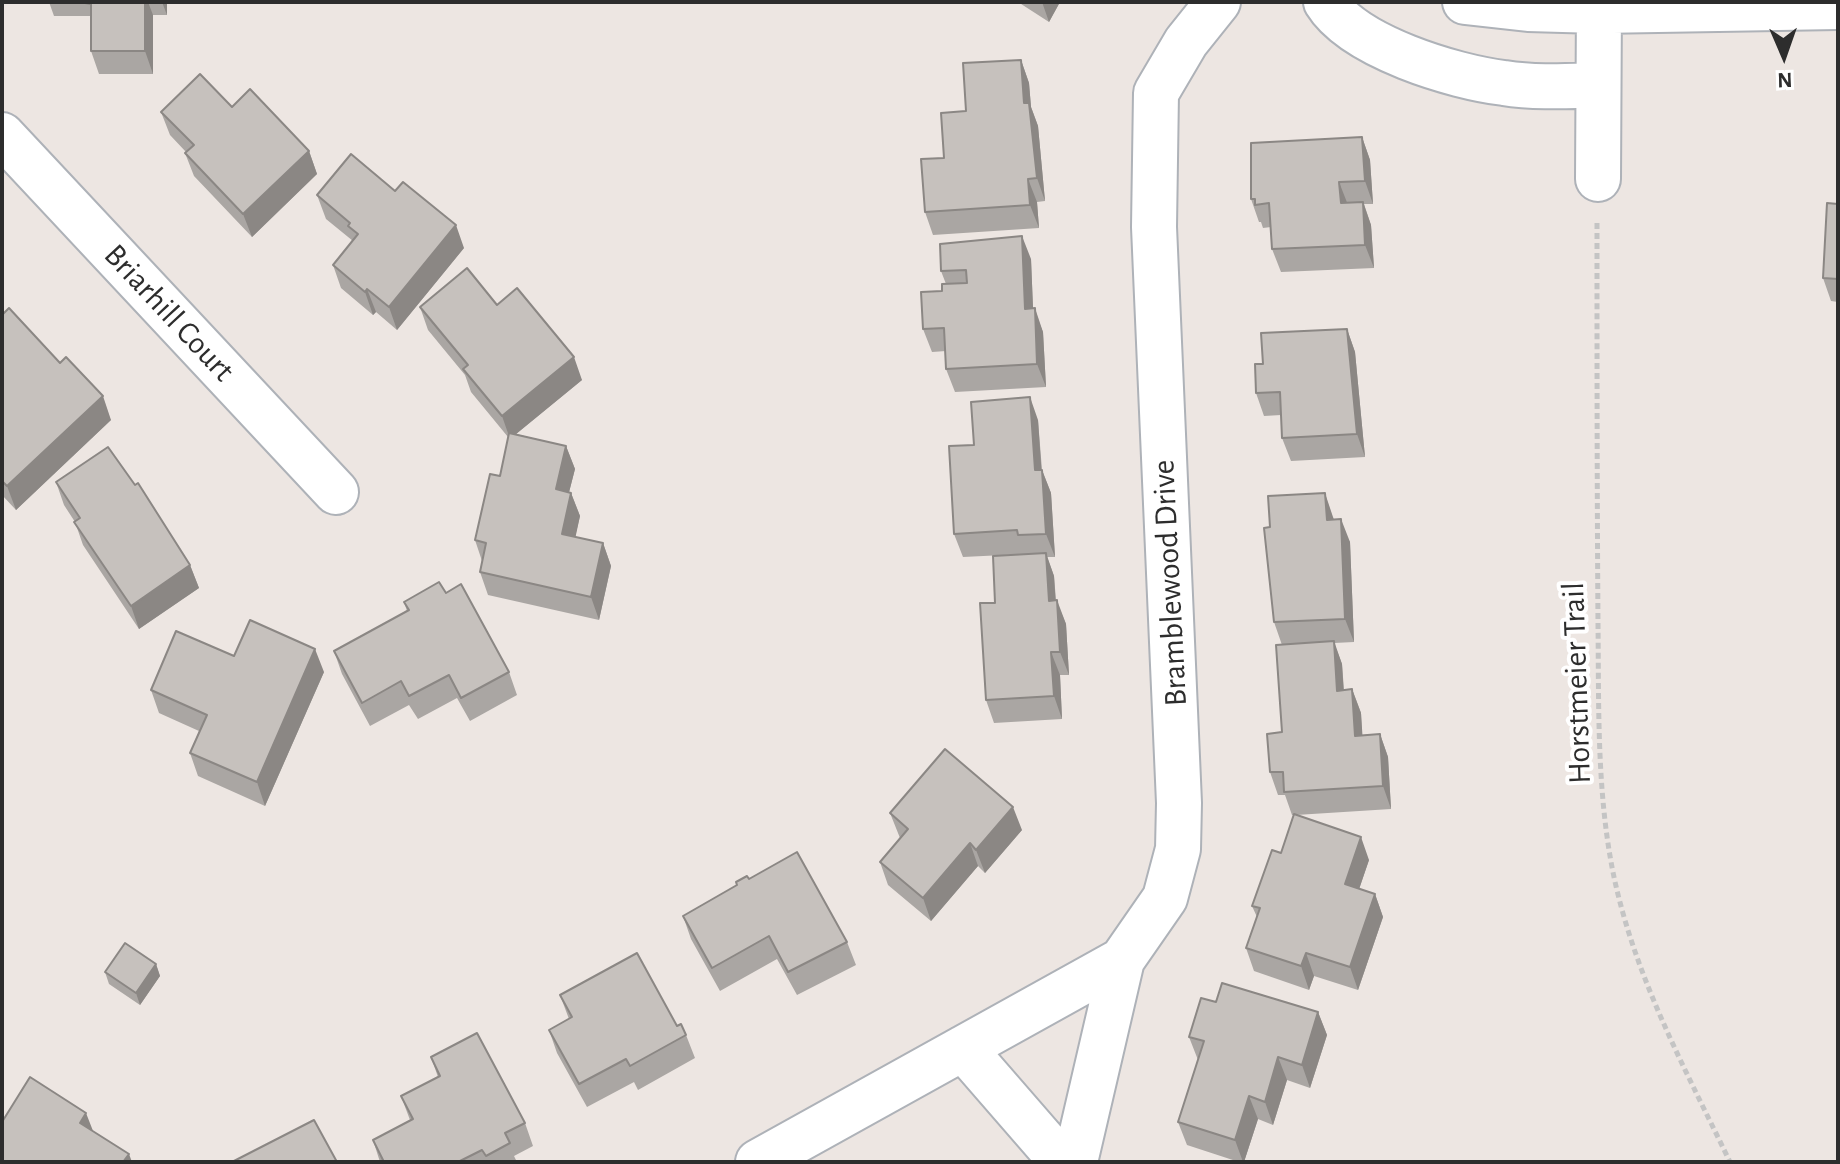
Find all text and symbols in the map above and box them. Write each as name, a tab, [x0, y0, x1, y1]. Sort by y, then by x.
north arrow	[1744, 16, 1824, 96]
text: N	[1777, 69, 1793, 91]
street label: Briarhill Court	[96, 236, 242, 390]
street label: Bramblewood Drive	[1144, 459, 1196, 707]
street label: Horstmeier Trail	[1554, 582, 1600, 784]

